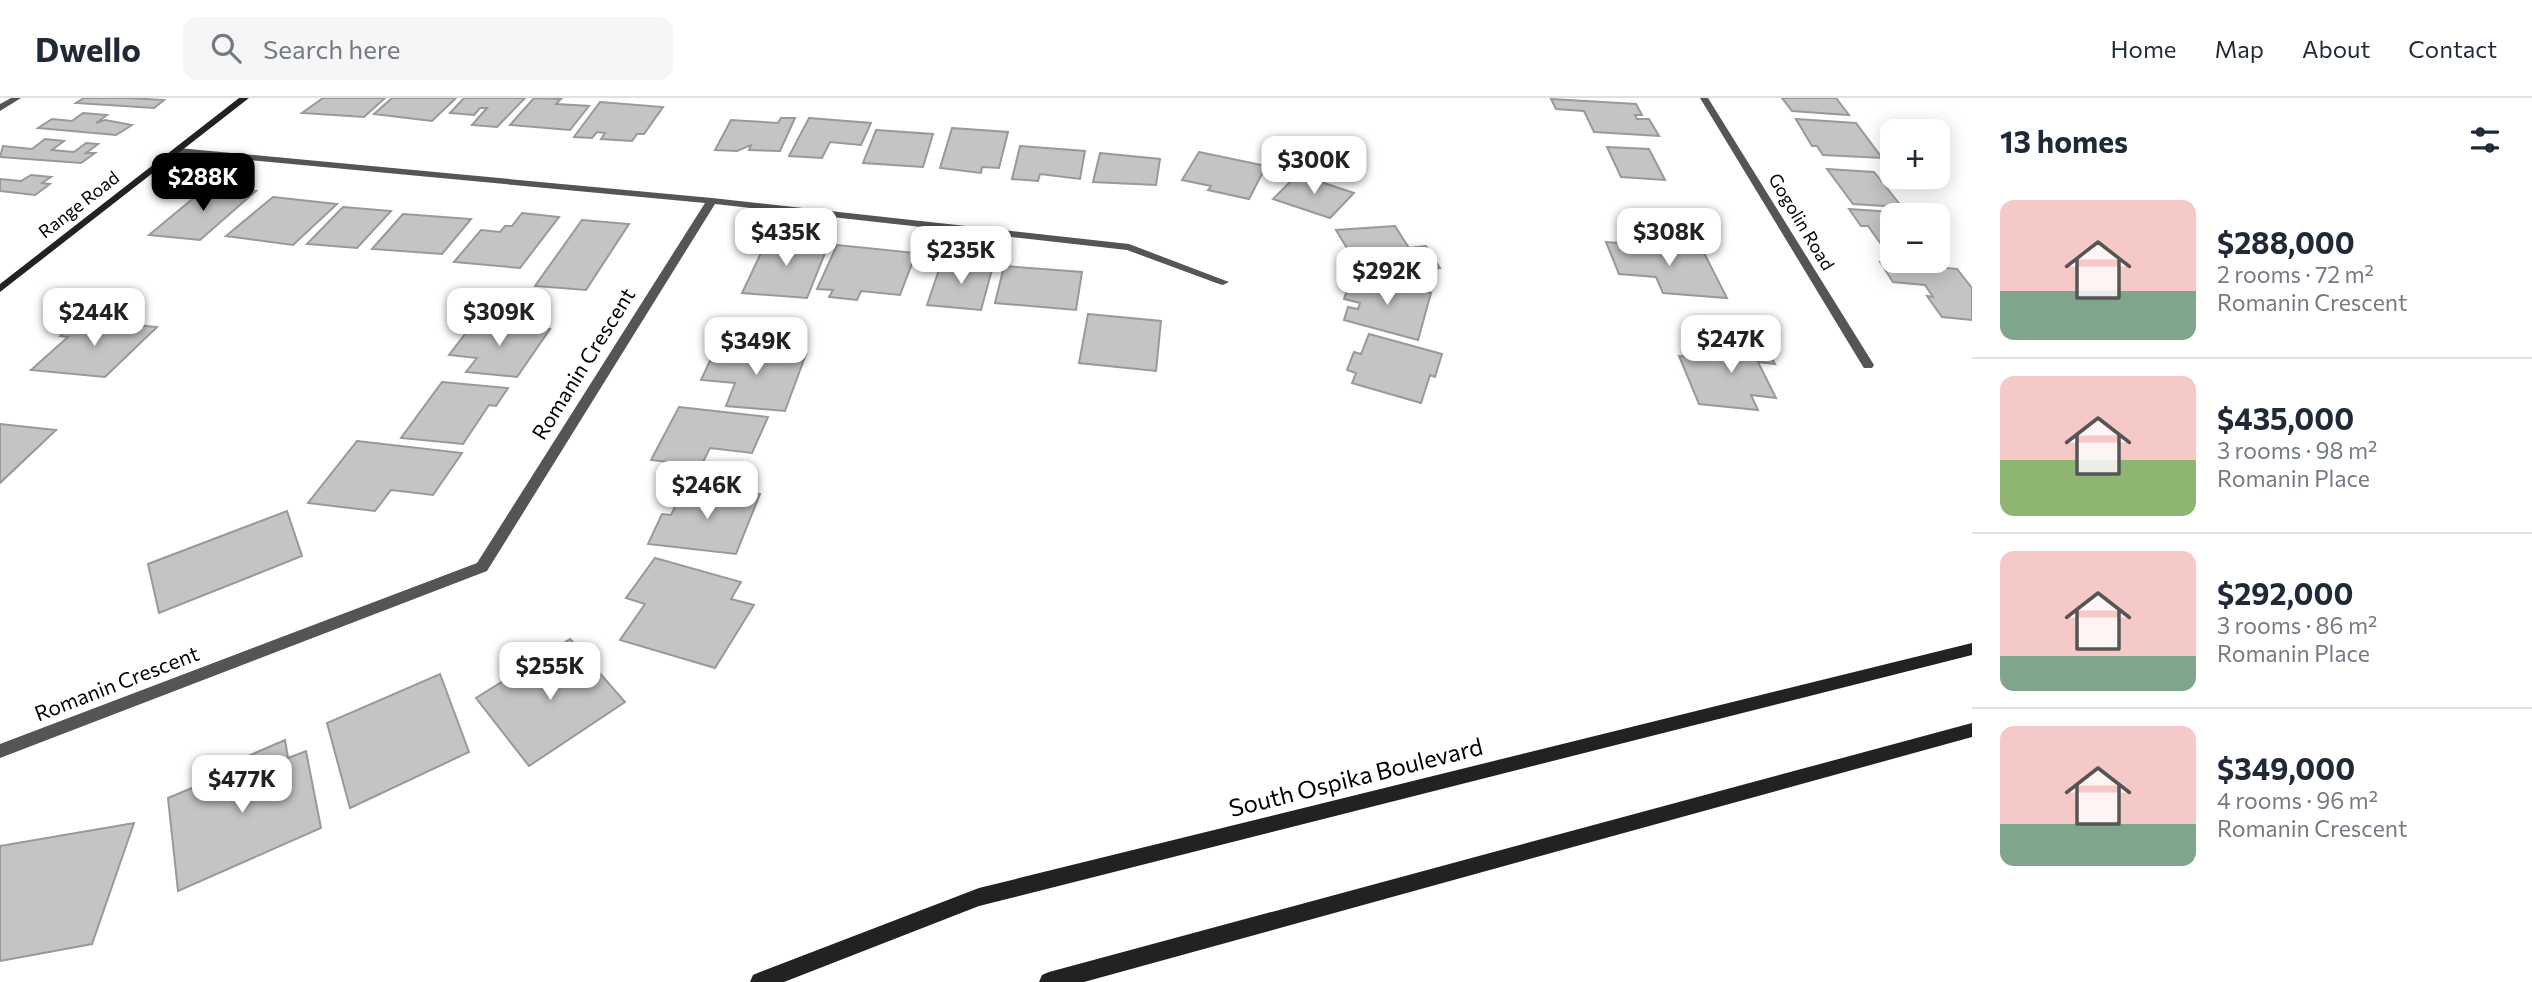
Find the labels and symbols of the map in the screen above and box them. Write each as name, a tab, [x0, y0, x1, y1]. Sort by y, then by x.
pin: $300K	[1265, 136, 1363, 196]
pin: $288K	[154, 153, 252, 213]
street label: Range Road	[34, 166, 123, 243]
street label: Gogolin Road	[1764, 169, 1839, 274]
pin: $435K	[737, 208, 835, 268]
pin: $308K	[1620, 208, 1718, 268]
pin: $235K	[912, 226, 1010, 286]
pin: $292K	[1338, 248, 1436, 307]
street label: Romanin Crescent	[526, 283, 639, 444]
pin: $244K	[45, 288, 143, 348]
pin: $309K	[450, 288, 548, 348]
pin: $247K	[1682, 316, 1780, 375]
pin: $349K	[707, 317, 805, 377]
pin: $246K	[658, 462, 756, 521]
street label: Romanin Crescent	[31, 640, 202, 725]
pin: $255K	[501, 642, 599, 702]
street label: South Ospika Boulevard	[1226, 731, 1485, 822]
pin: $477K	[193, 756, 291, 815]

